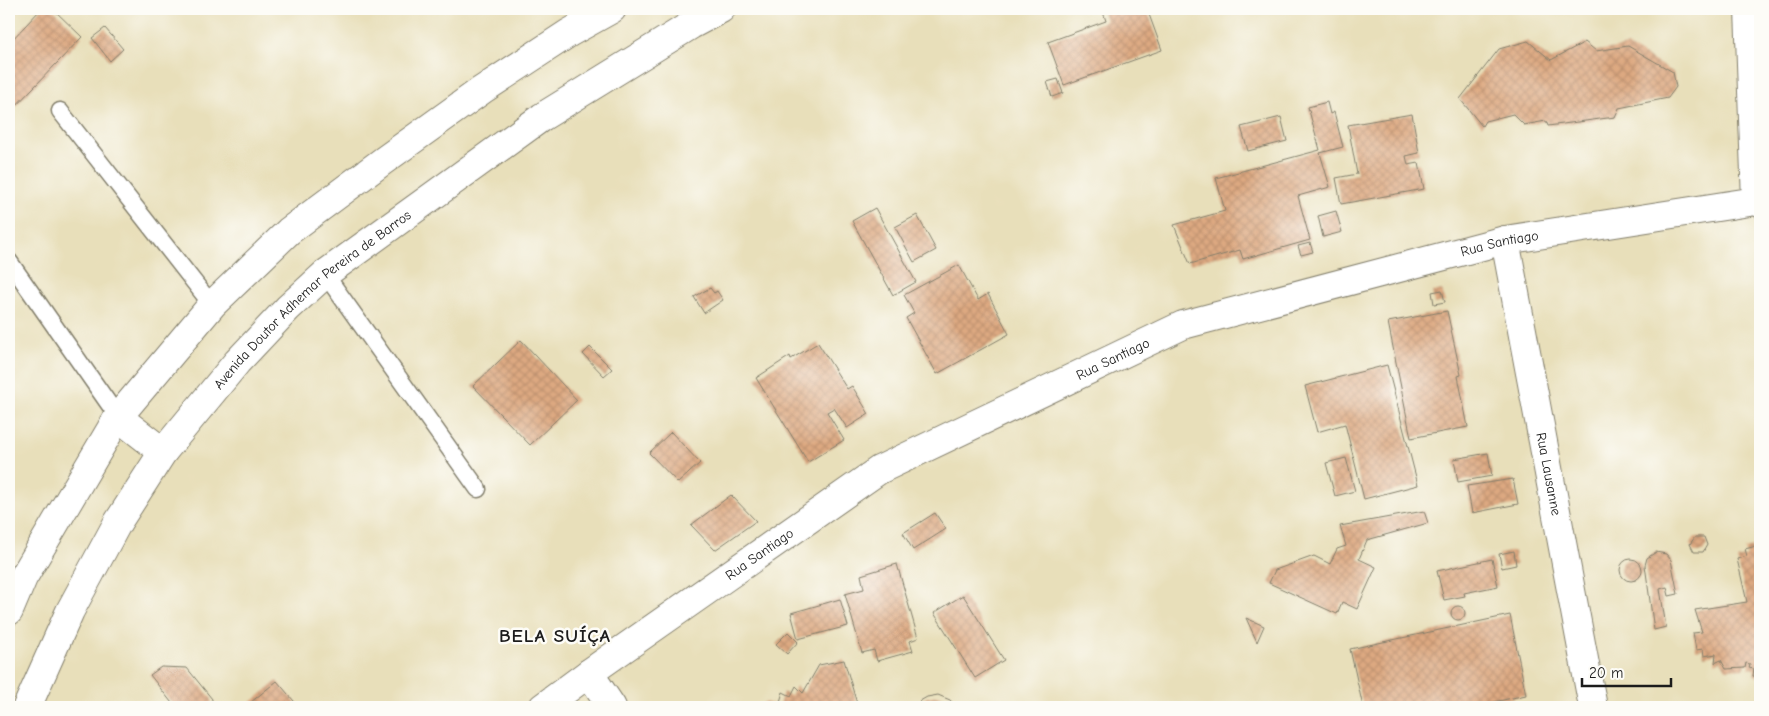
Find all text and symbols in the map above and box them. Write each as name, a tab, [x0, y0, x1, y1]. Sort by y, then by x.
street label: Avenida Doutor Adhemar Pereira de Barros	[210, 207, 415, 393]
street label: Rua Santiago	[1459, 227, 1540, 260]
street label: Rua Santiago	[1073, 334, 1152, 384]
street label: Rua Lausanne	[1532, 431, 1565, 517]
street label: Rua Santiago	[722, 525, 797, 584]
district label: BELA SUÍÇA	[499, 625, 611, 647]
scale bar	[1582, 656, 1670, 688]
text: 20 m	[1589, 664, 1623, 682]

